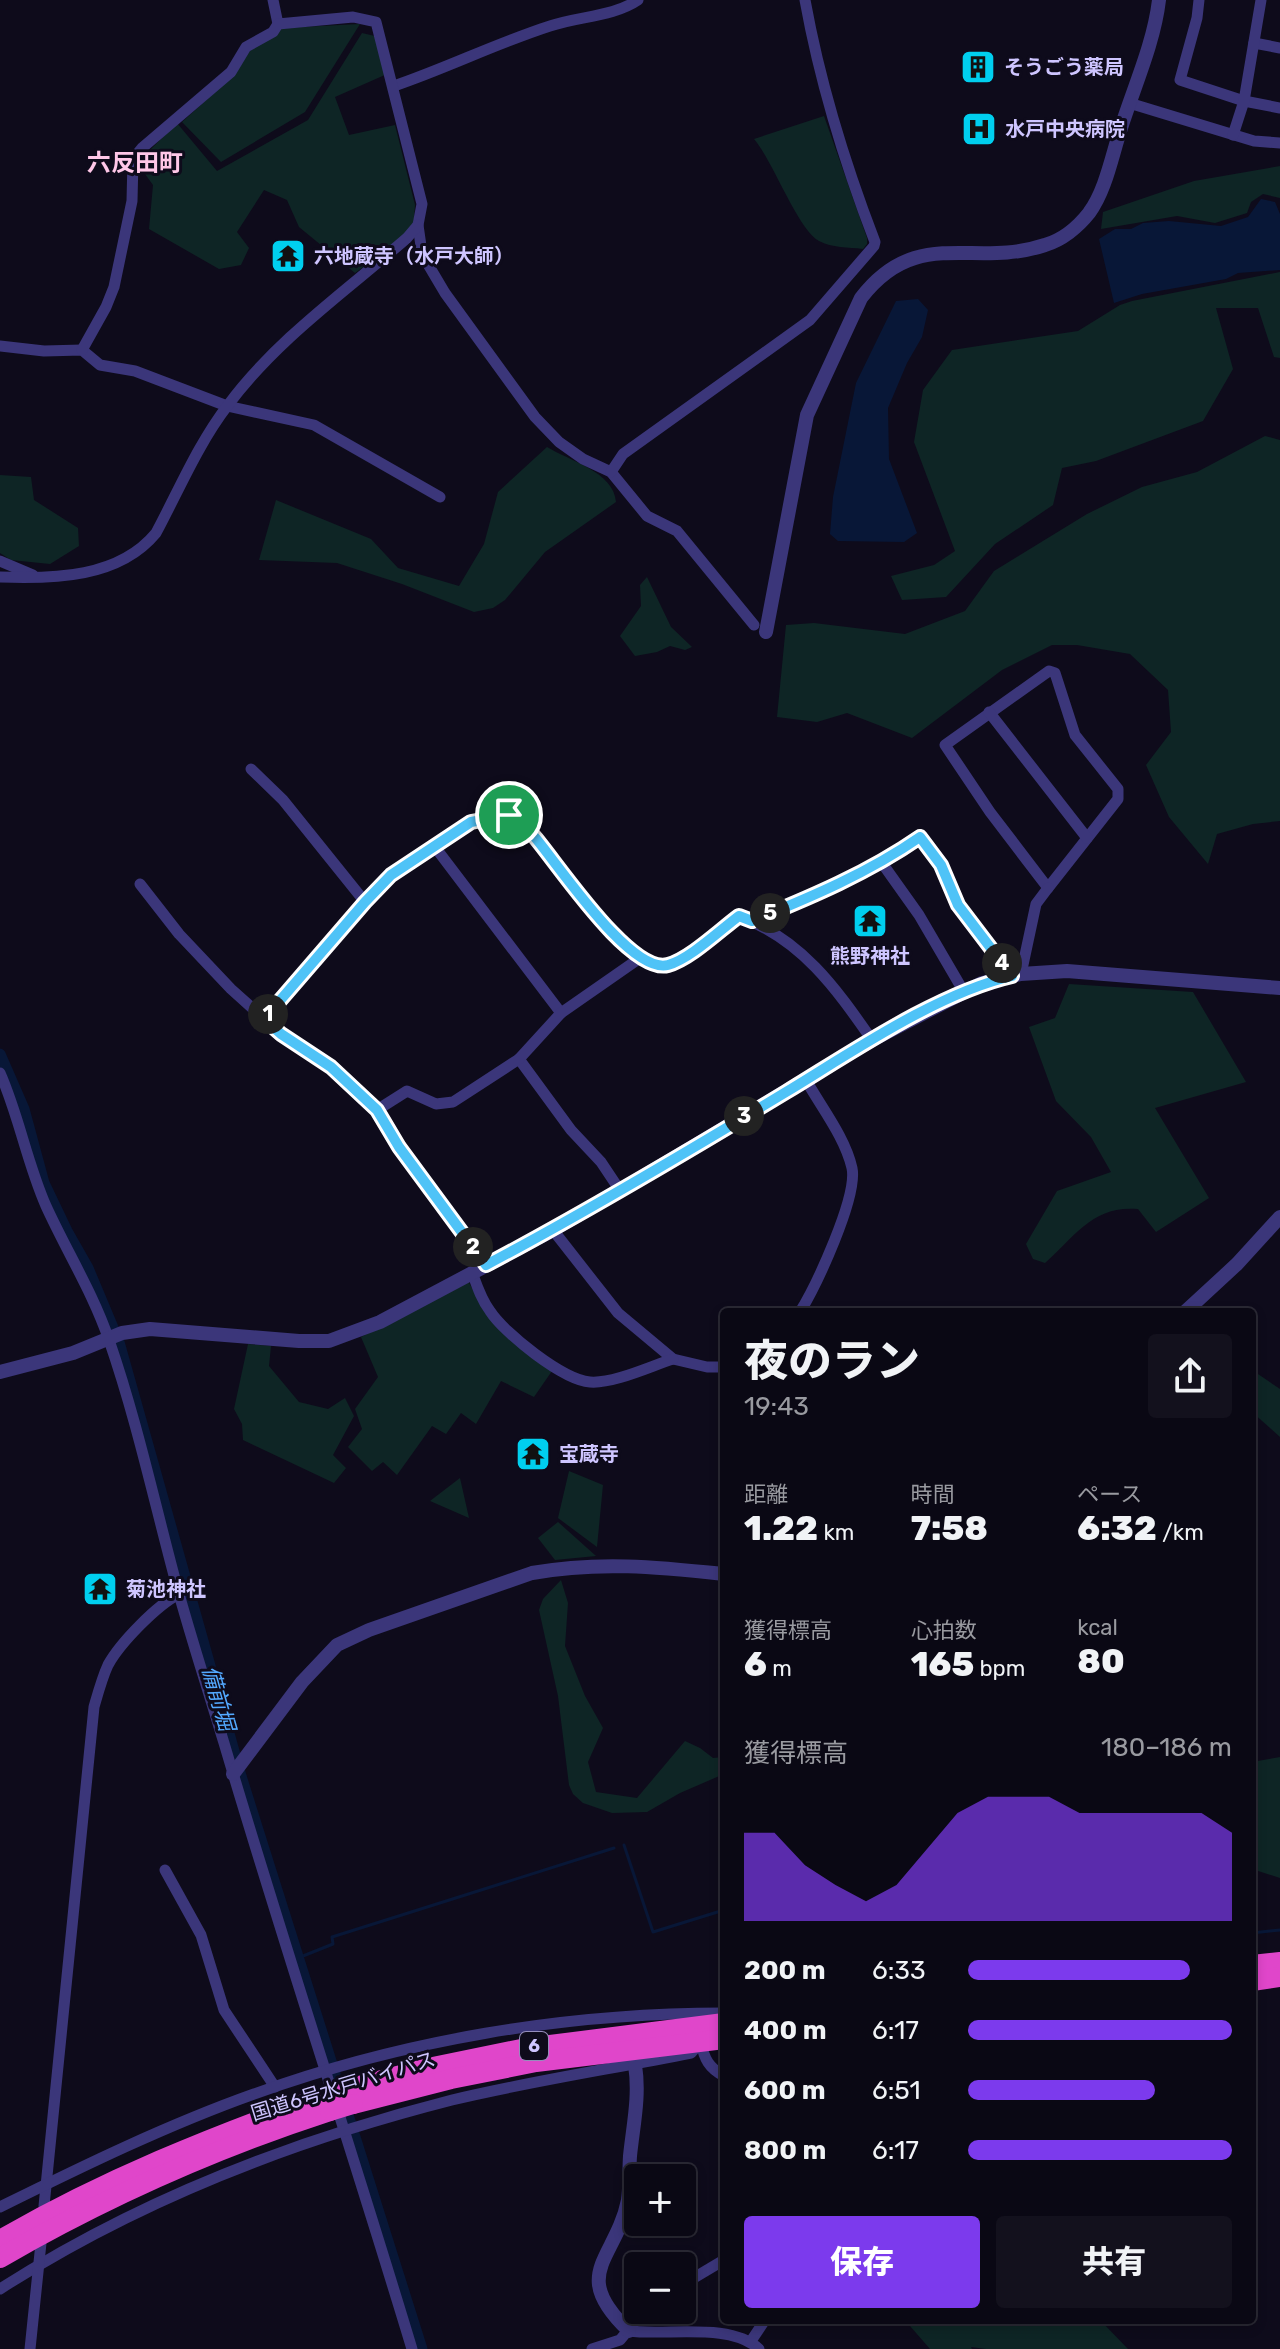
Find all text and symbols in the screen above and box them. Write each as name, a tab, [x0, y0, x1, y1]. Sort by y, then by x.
building icon: そうごう薬局	[959, 48, 997, 86]
place label: そうごう薬局	[1004, 55, 1124, 79]
hospital icon: 水戸中央病院	[960, 110, 998, 148]
place label: 水戸中央病院	[1005, 117, 1125, 141]
district label: 六反田町	[87, 149, 183, 177]
temple icon: 六地蔵寺（水戸大師）	[269, 237, 307, 275]
place label: 六地蔵寺（水戸大師）	[314, 244, 514, 268]
pin	[475, 781, 543, 849]
icon: arrive	[487, 793, 531, 837]
pin: 5	[750, 893, 790, 933]
text: 5	[763, 899, 777, 926]
temple icon: 熊野神社	[851, 902, 889, 940]
pin: 4	[982, 943, 1022, 983]
place label: 熊野神社	[830, 944, 910, 968]
text: 4	[994, 949, 1010, 976]
pin: 1	[248, 994, 288, 1034]
text: 1	[263, 1000, 273, 1027]
pin: 3	[724, 1096, 764, 1136]
text: 3	[737, 1102, 751, 1129]
pin: 2	[453, 1227, 493, 1267]
text: 2	[466, 1233, 480, 1260]
button: share	[1148, 1334, 1232, 1418]
text: 夜のラン	[744, 1335, 920, 1387]
text: 19:43	[744, 1391, 809, 1422]
temple icon: 宝蔵寺	[514, 1435, 552, 1473]
place label: 宝蔵寺	[559, 1442, 619, 1466]
text: 距離	[744, 1481, 788, 1508]
text: 時間	[911, 1481, 955, 1508]
text: ペース	[1077, 1481, 1142, 1508]
text: 1.22	[744, 1508, 818, 1549]
text: 7:58	[911, 1508, 988, 1549]
text: 6:32	[1077, 1508, 1157, 1549]
text: km	[818, 1519, 854, 1546]
text: /km	[1157, 1519, 1204, 1546]
temple icon: 菊池神社	[81, 1570, 119, 1608]
place label: 菊池神社	[126, 1577, 206, 1601]
text: kcal	[1077, 1614, 1118, 1641]
text: 獲得標高	[744, 1617, 832, 1644]
text: 心拍数	[911, 1617, 977, 1644]
text: 80	[1077, 1641, 1125, 1682]
text: 6	[744, 1644, 767, 1685]
text: 165	[911, 1644, 974, 1685]
text: m	[767, 1655, 792, 1682]
text: bpm	[974, 1655, 1025, 1682]
water label: 備前堀	[196, 1663, 241, 1736]
text: 180–186 m	[1101, 1732, 1232, 1763]
text: 獲得標高	[744, 1738, 848, 1769]
text: 200 m	[744, 1955, 826, 1986]
text: 6:33	[872, 1955, 926, 1986]
text: 400 m	[744, 2015, 826, 2046]
text: 6:17	[872, 2015, 919, 2046]
road number: 6	[520, 2032, 548, 2060]
street label: 国道6号水戸バイパス	[248, 2047, 438, 2125]
text: 600 m	[744, 2075, 826, 2106]
text: 6:51	[872, 2075, 921, 2106]
text: 800 m	[744, 2135, 826, 2166]
text: 6:17	[872, 2135, 919, 2166]
map controls	[624, 2164, 696, 2324]
button: +	[624, 2164, 696, 2236]
button: 保存	[744, 2216, 980, 2308]
button: 共有	[996, 2216, 1232, 2308]
button: −	[624, 2252, 696, 2324]

